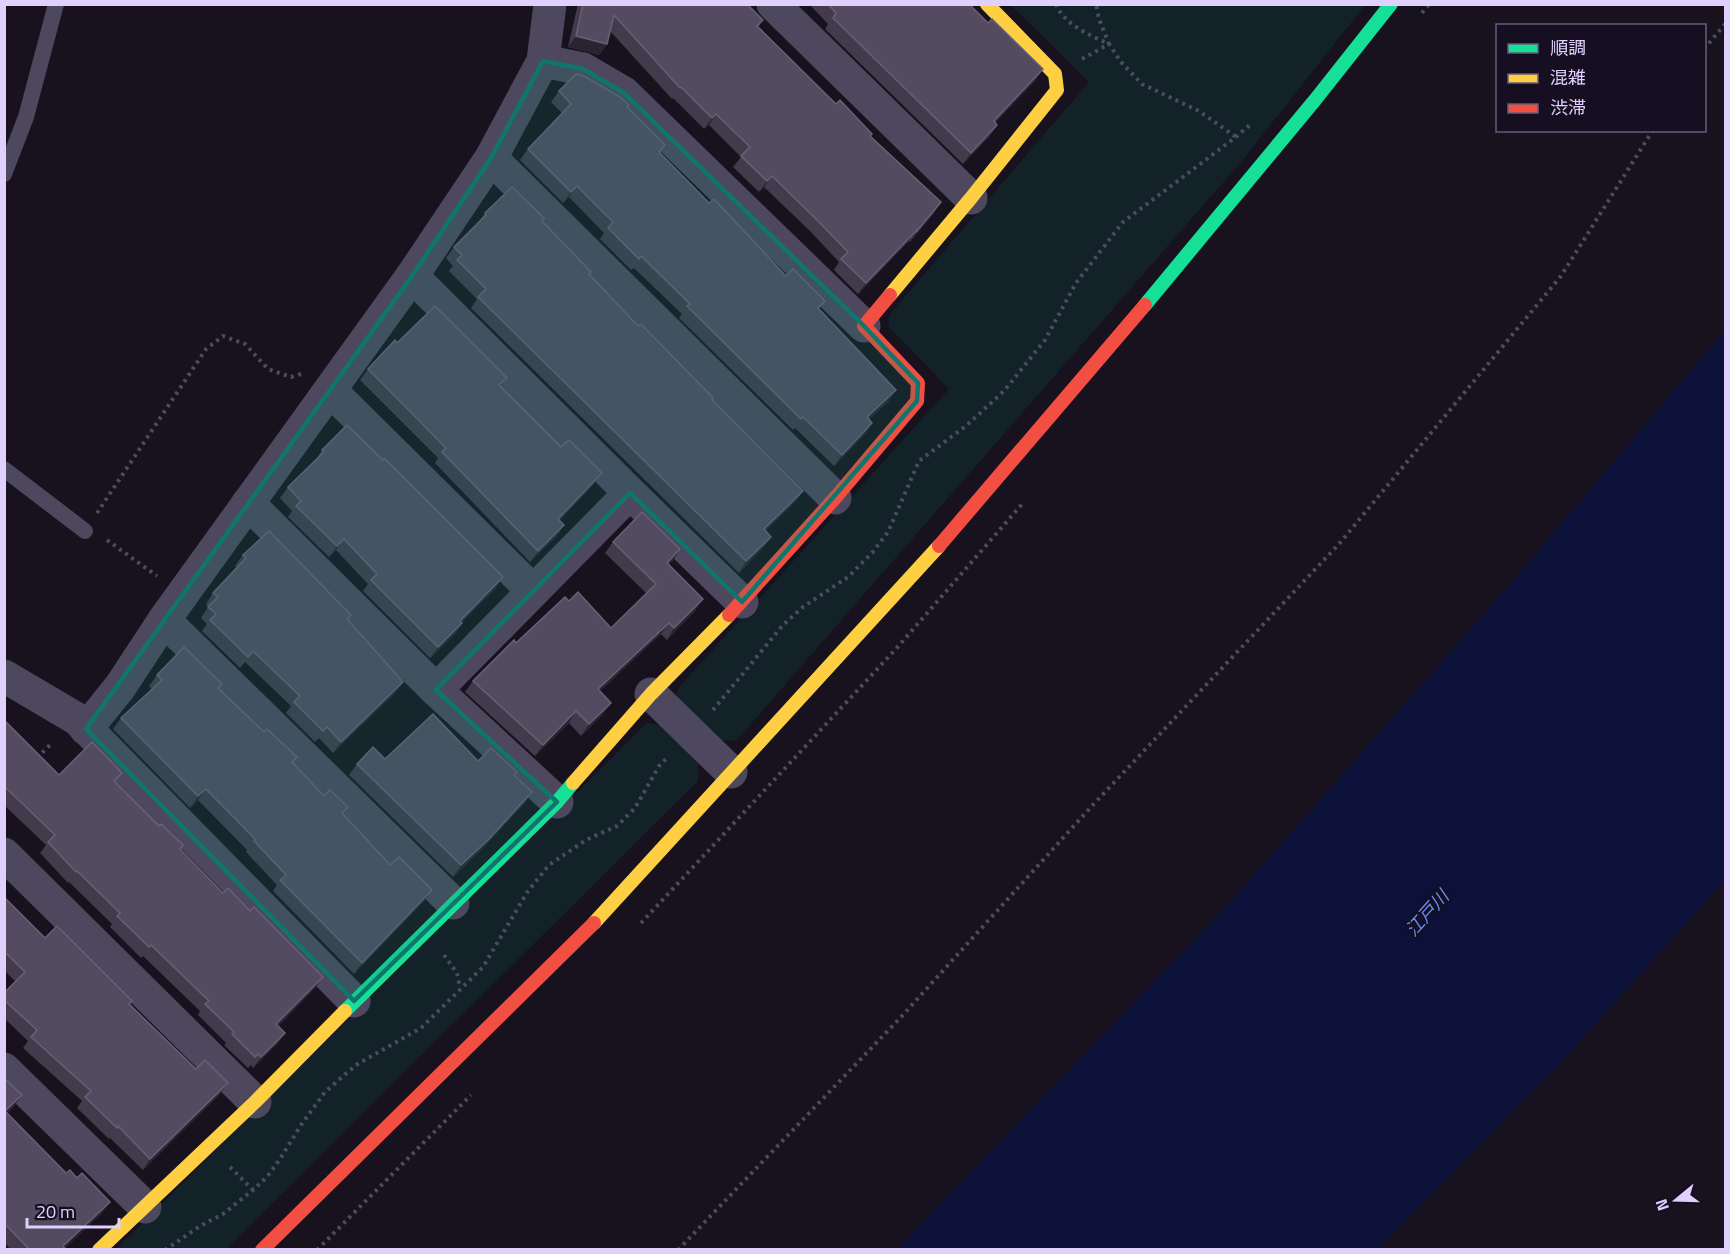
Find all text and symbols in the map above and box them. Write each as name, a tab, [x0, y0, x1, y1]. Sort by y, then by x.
legend	[1496, 24, 1706, 132]
text: 順調	[1550, 34, 1586, 61]
text: 混雑	[1550, 64, 1586, 91]
text: 渋滞	[1550, 94, 1586, 121]
water label: 江戸川	[1399, 882, 1456, 942]
north arrow	[1646, 1170, 1706, 1230]
scale bar	[27, 1191, 118, 1229]
text: N	[1649, 1196, 1675, 1214]
text: 20 m	[36, 1198, 75, 1225]

